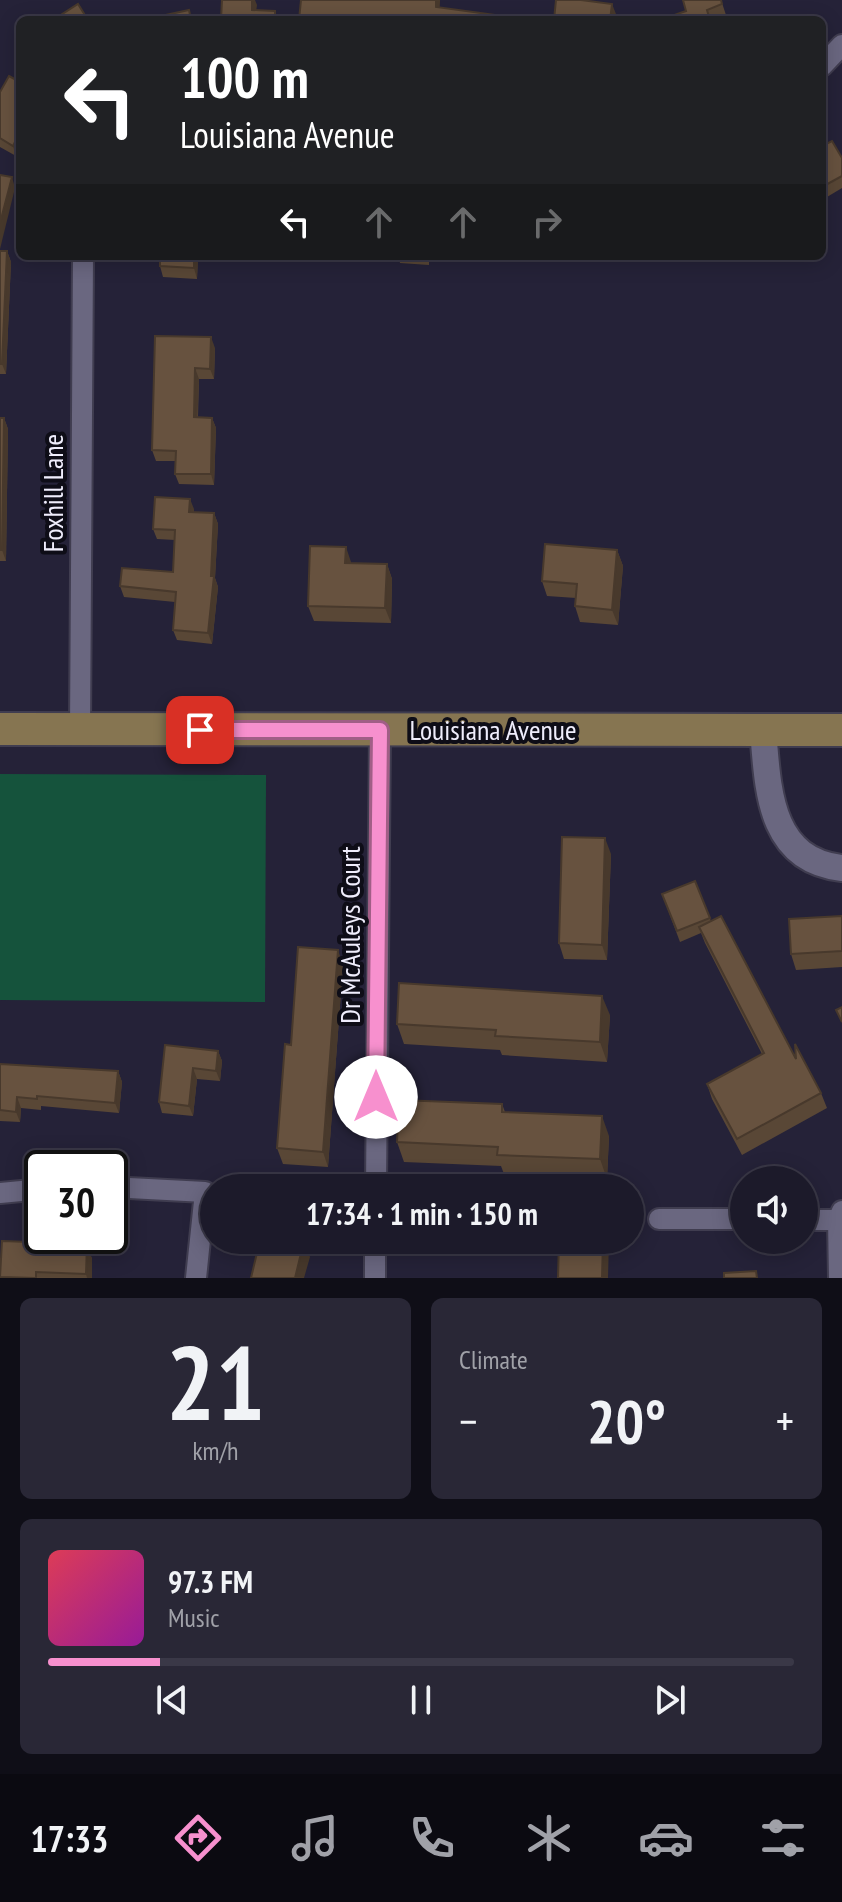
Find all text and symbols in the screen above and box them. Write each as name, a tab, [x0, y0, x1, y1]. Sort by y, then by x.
text: 100 m	[180, 41, 309, 113]
icon: left	[48, 48, 152, 152]
text: Louisiana Avenue	[180, 111, 395, 158]
icon: left	[273, 200, 317, 244]
icon: ahead	[357, 200, 401, 244]
icon: ahead	[441, 200, 485, 244]
icon: right	[525, 200, 569, 244]
street label: Foxhill Lane	[34, 434, 71, 552]
pin	[166, 696, 234, 764]
icon: arrive	[178, 708, 222, 752]
street label: Louisiana Avenue	[410, 711, 576, 748]
street label: Dr McAuleys Court	[331, 846, 368, 1024]
position arrow	[334, 1055, 418, 1139]
speed limit sign: 30	[24, 1150, 128, 1254]
map controls	[730, 1166, 818, 1254]
button: sound	[730, 1166, 818, 1254]
text: 17:34 · 1 min · 150 m	[306, 1194, 538, 1233]
text: 21	[166, 1314, 265, 1449]
text: Climate	[459, 1343, 528, 1376]
text: 20°	[587, 1382, 666, 1460]
text: −	[459, 1392, 477, 1449]
text: +	[776, 1392, 794, 1449]
text: km/h	[192, 1434, 239, 1467]
text: 97.3 FM	[168, 1562, 253, 1601]
text: Music	[168, 1601, 220, 1634]
icon: previous	[150, 1678, 194, 1722]
icon: pause	[399, 1678, 443, 1722]
icon: next	[648, 1678, 692, 1722]
icon: directions	[170, 1810, 226, 1866]
icon: music	[287, 1810, 343, 1866]
icon: phone	[404, 1810, 460, 1866]
icon: climate	[521, 1810, 577, 1866]
icon: car	[638, 1810, 694, 1866]
icon: filters	[755, 1810, 811, 1866]
text: 17:33	[31, 1815, 108, 1862]

